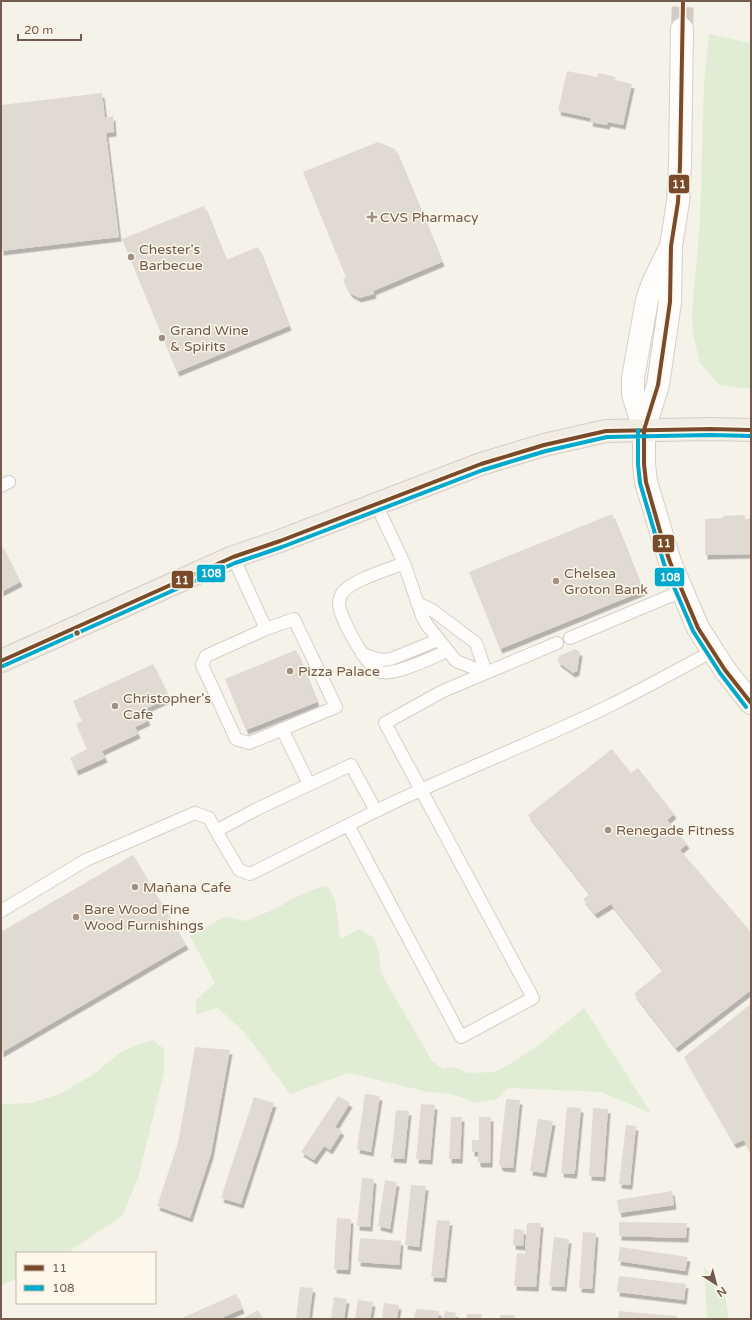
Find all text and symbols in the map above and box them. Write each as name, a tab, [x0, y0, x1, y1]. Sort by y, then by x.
scale bar	[18, 16, 81, 42]
text: 20 m	[24, 23, 53, 37]
line badge: 11	[668, 174, 690, 194]
text: 11	[672, 178, 686, 191]
place label: CVS Pharmacy	[380, 209, 479, 226]
marker: CVS Pharmacy	[367, 212, 377, 222]
place label: Chester's Barbecue	[139, 241, 203, 274]
marker: Chester's Barbecue	[126, 252, 136, 262]
place label: Grand Wine & Spirits	[170, 322, 249, 355]
marker: Grand Wine & Spirits	[157, 333, 167, 343]
line badge: 11	[652, 534, 675, 553]
text: 11	[657, 537, 671, 550]
line badge: 108	[196, 564, 226, 583]
place label: Chelsea Groton Bank	[564, 565, 648, 598]
text: 108	[201, 567, 221, 580]
line badge: 108	[654, 567, 685, 587]
line badge: 11	[171, 570, 194, 589]
text: 108	[660, 571, 680, 584]
text: 11	[175, 574, 189, 587]
marker: Chelsea Groton Bank	[551, 576, 561, 586]
unlabelled marker	[72, 628, 82, 638]
place label: Pizza Palace	[298, 663, 380, 680]
marker: Pizza Palace	[285, 666, 295, 676]
place label: Christopher's Cafe	[123, 690, 211, 723]
marker: Christopher's Cafe	[110, 701, 120, 711]
place label: Renegade Fitness	[616, 822, 735, 839]
marker: Renegade Fitness	[603, 825, 613, 835]
place label: Mañana Cafe	[143, 879, 231, 896]
marker: Mañana Cafe	[130, 882, 140, 892]
place label: Bare Wood Fine Wood Furnishings	[84, 901, 204, 934]
marker: Bare Wood Fine Wood Furnishings	[71, 912, 81, 922]
legend	[16, 1252, 156, 1304]
text: 11	[52, 1261, 67, 1275]
north arrow	[696, 1264, 736, 1304]
text: 108	[52, 1281, 75, 1295]
text: N	[714, 1284, 729, 1300]

